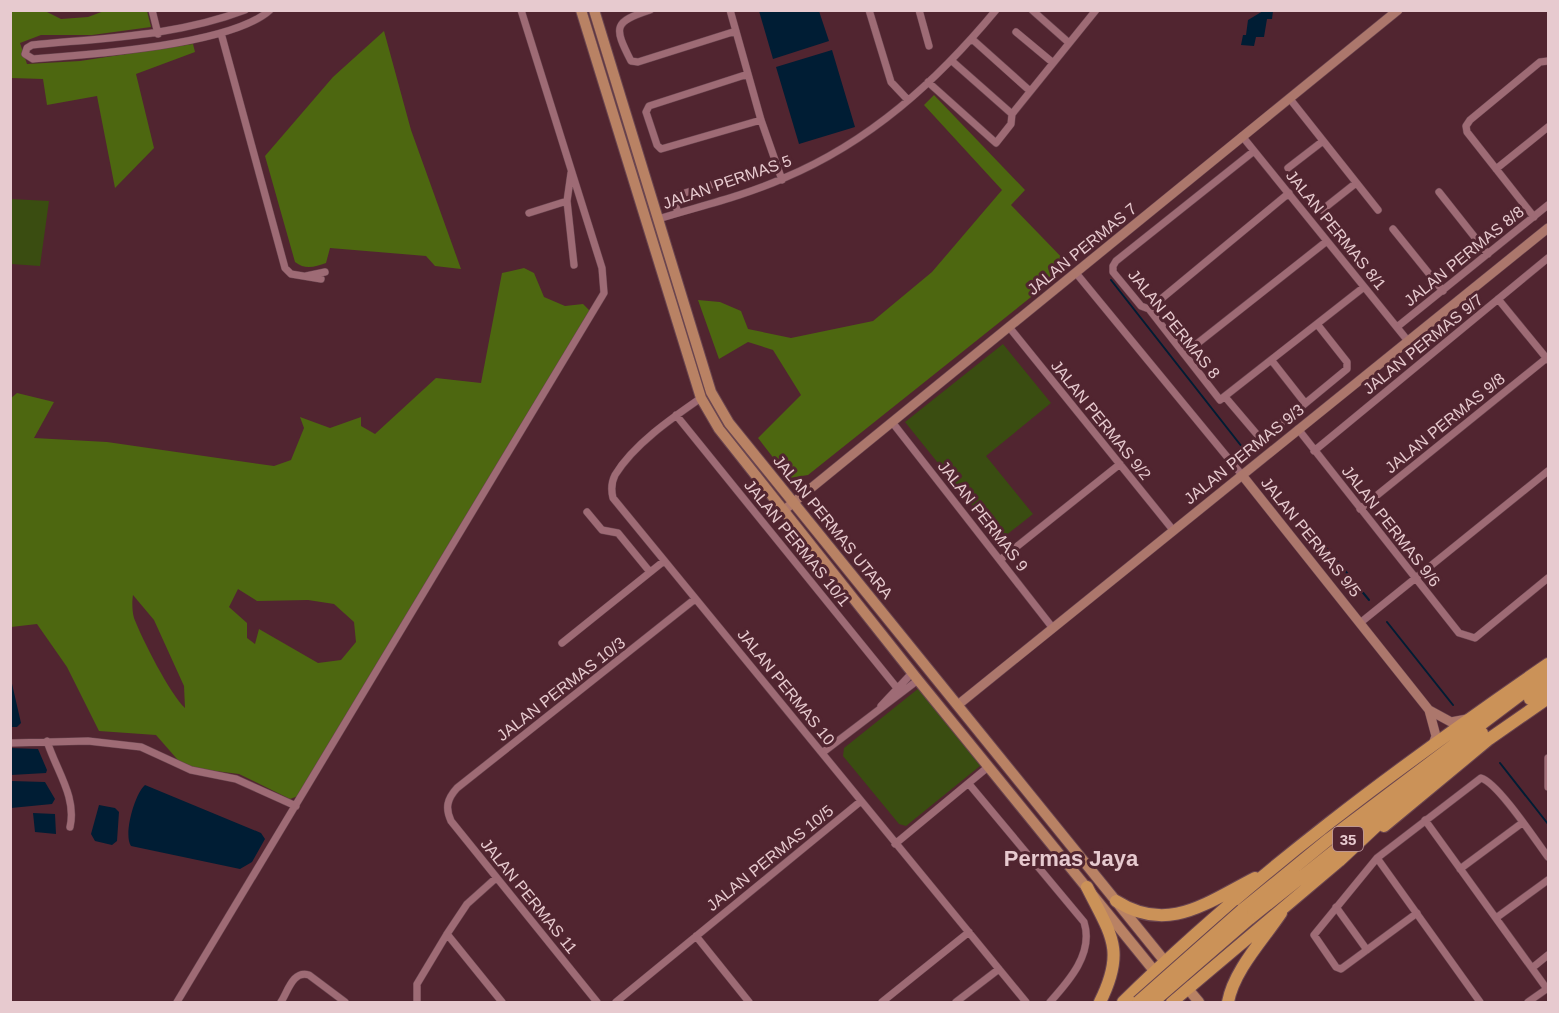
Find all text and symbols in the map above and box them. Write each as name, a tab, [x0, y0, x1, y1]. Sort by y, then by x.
street label: JALAN PERMAS 5	[660, 152, 794, 212]
street label: JALAN PERMAS 8/1	[1283, 167, 1389, 293]
street label: JALAN PERMAS 7	[1024, 200, 1140, 298]
street label: JALAN PERMAS 8/8	[1401, 203, 1527, 309]
street label: JALAN PERMAS 8	[1125, 266, 1223, 382]
street label: JALAN PERMAS 9/7	[1360, 291, 1486, 397]
street label: JALAN PERMAS 9/2	[1048, 357, 1154, 483]
street label: JALAN PERMAS 9/8	[1382, 370, 1508, 476]
street label: JALAN PERMAS 9/3	[1181, 401, 1307, 507]
street label: JALAN PERMAS UTARA	[770, 452, 896, 602]
street label: JALAN PERMAS 9	[935, 458, 1031, 575]
street label: JALAN PERMAS 9/6	[1339, 462, 1443, 590]
street label: JALAN PERMAS 9/5	[1258, 474, 1364, 600]
street label: JALAN PERMAS 10/1	[741, 476, 853, 610]
street label: JALAN PERMAS 10	[734, 626, 838, 748]
street label: JALAN PERMAS 10/3	[494, 634, 628, 744]
street label: JALAN PERMAS 10/5	[703, 802, 837, 914]
road number: 35	[1333, 827, 1363, 851]
street label: JALAN PERMAS 11	[477, 835, 581, 957]
district label: Permas Jaya	[1004, 846, 1139, 871]

